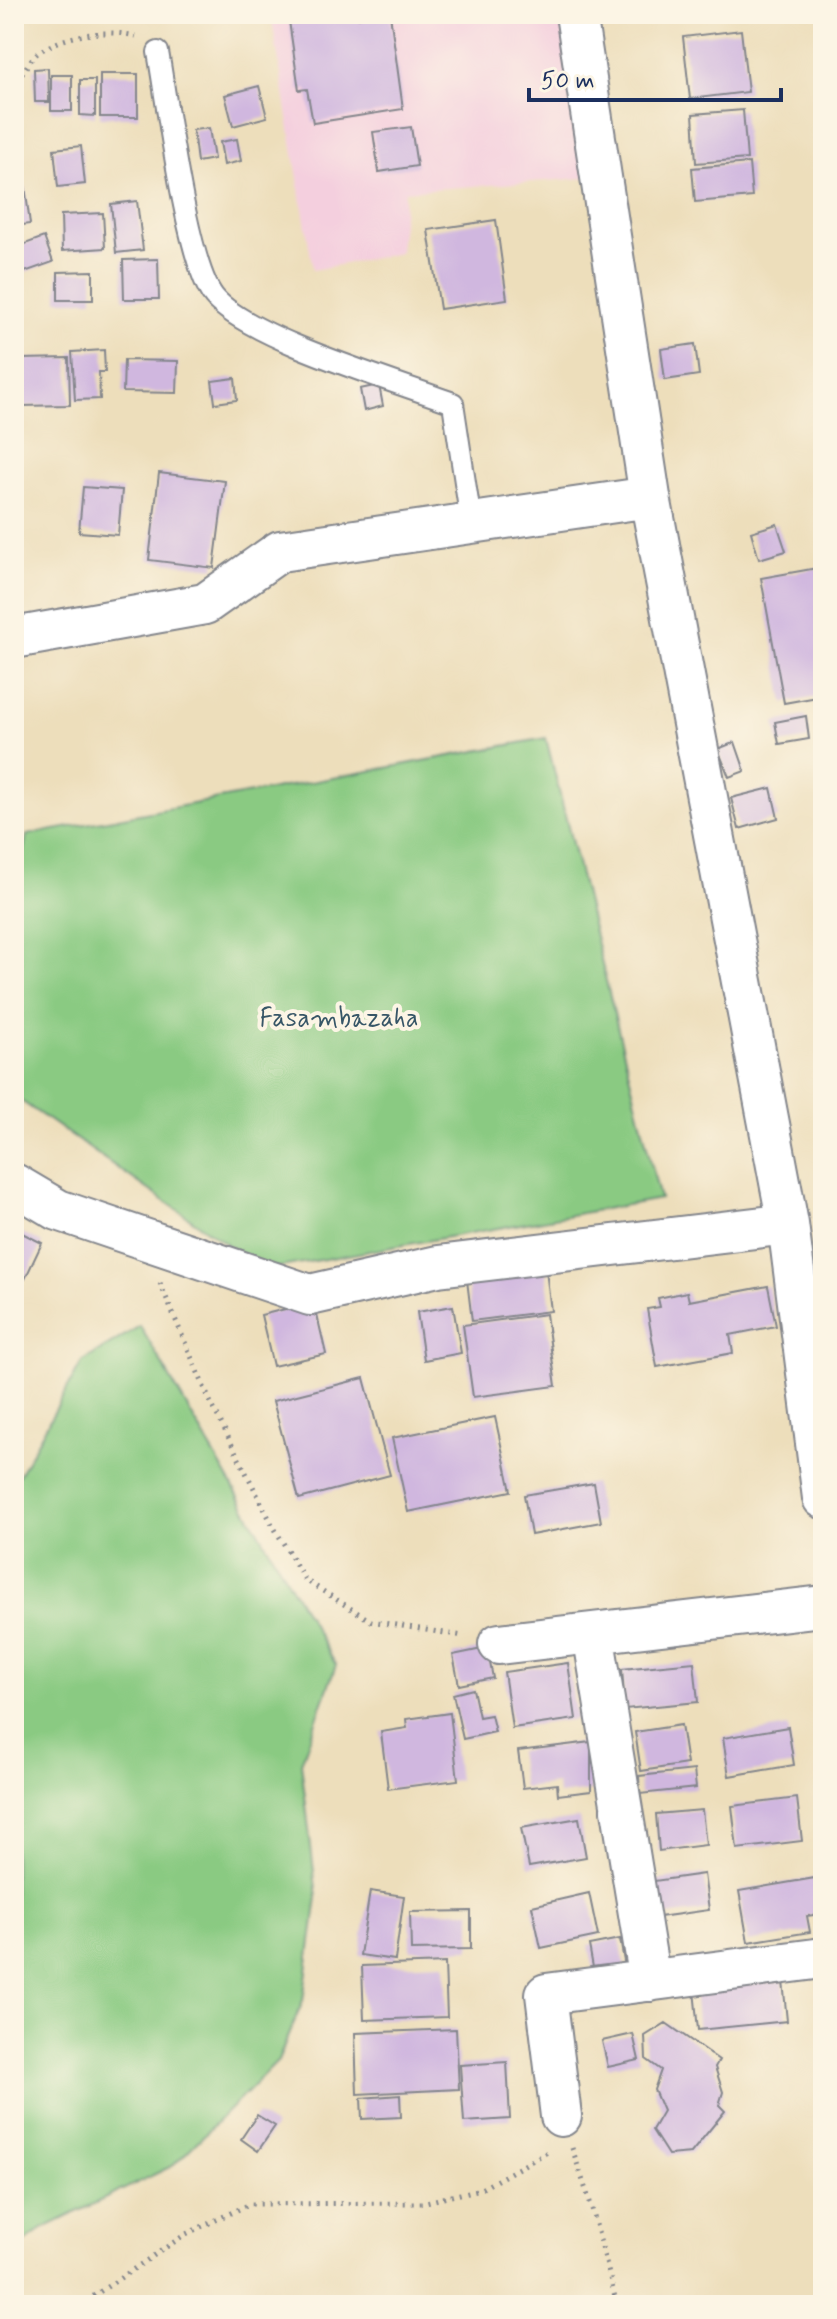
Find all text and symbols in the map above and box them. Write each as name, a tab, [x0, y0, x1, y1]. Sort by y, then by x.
scale bar	[529, 52, 781, 102]
text: 50 m	[541, 66, 595, 97]
park label: Fasambazaha	[260, 1002, 418, 1036]

